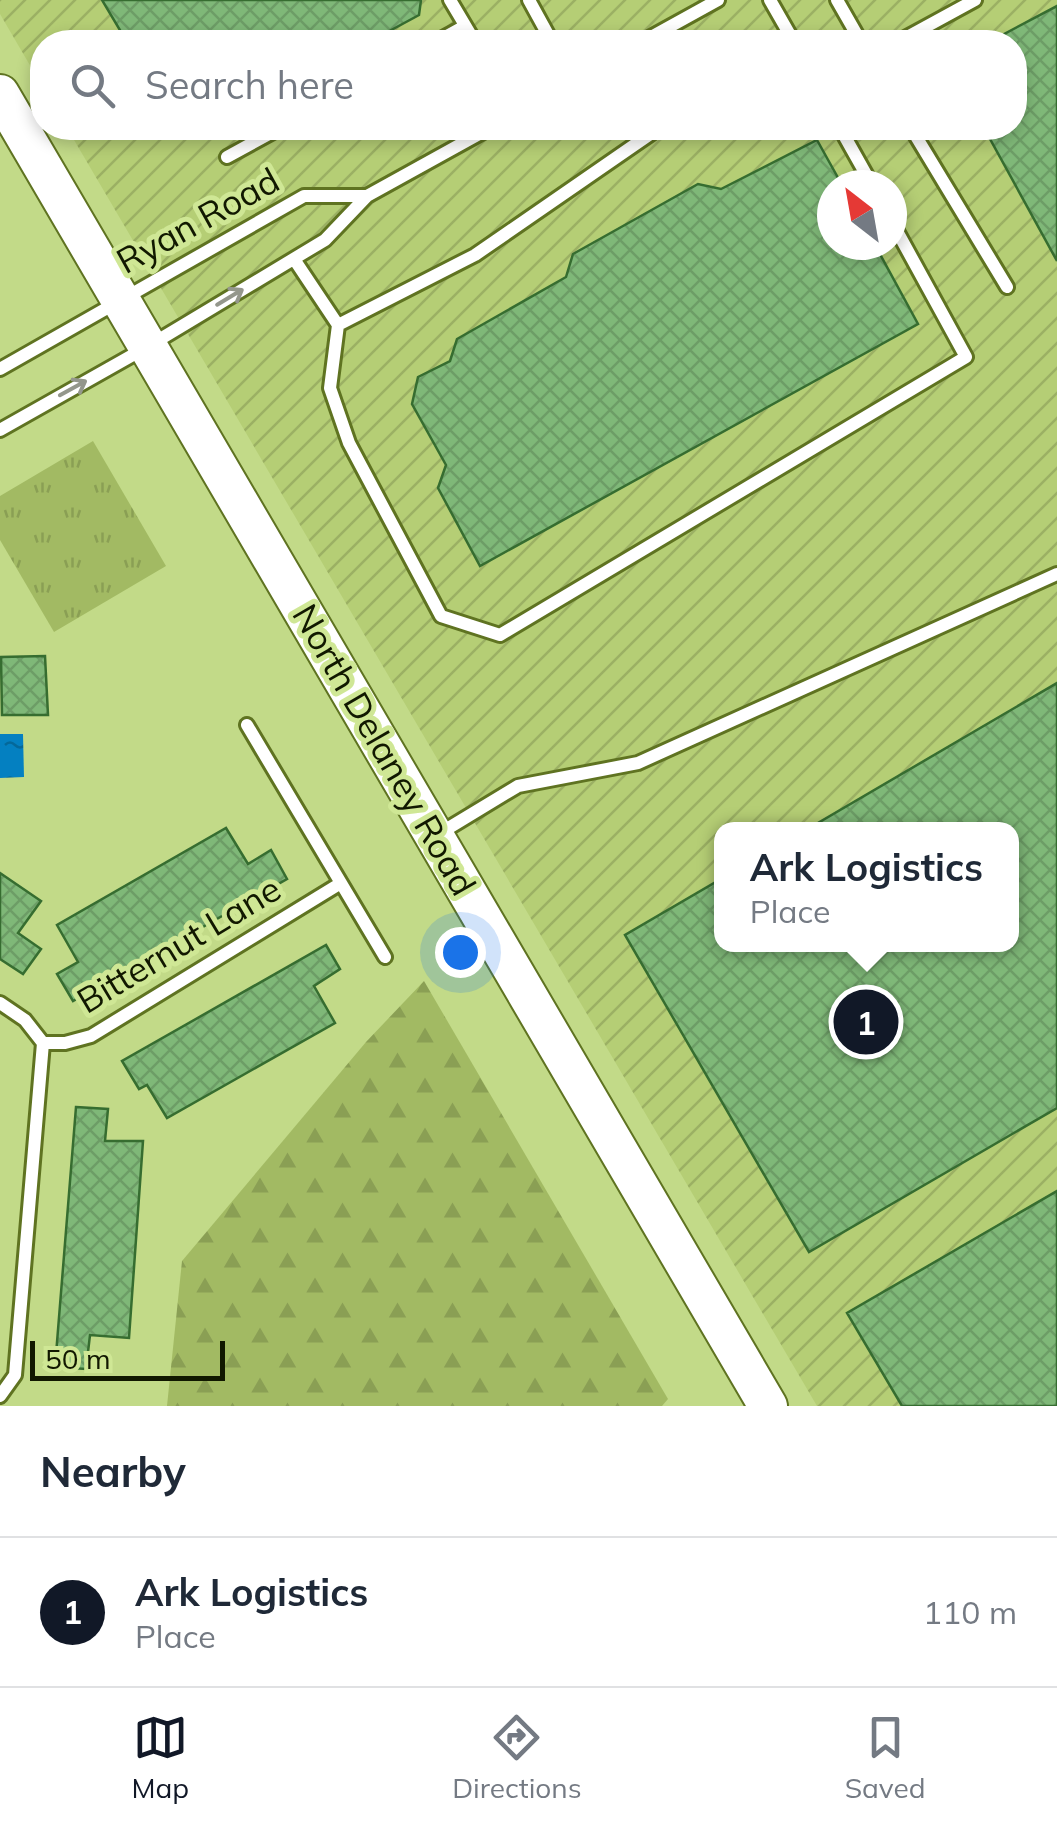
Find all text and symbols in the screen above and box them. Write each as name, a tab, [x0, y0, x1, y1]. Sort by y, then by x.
search box	[30, 30, 1027, 140]
icon: search	[65, 58, 120, 113]
text: Search here	[145, 61, 354, 109]
street label: Ryan Road	[109, 158, 286, 283]
north arrow	[817, 170, 907, 260]
one-way arrow	[215, 287, 244, 307]
one-way arrow	[58, 378, 88, 398]
street label: North Delaney Road	[284, 596, 486, 903]
popup	[714, 822, 1019, 952]
text: Ark Logistics	[750, 843, 983, 891]
street label: Bitternut Lane	[69, 866, 288, 1022]
text: Place	[750, 891, 830, 931]
your location	[435, 927, 486, 978]
pin: 1	[834, 984, 898, 1060]
scale bar	[30, 1336, 225, 1380]
text: 50 m	[45, 1341, 111, 1376]
text: Nearby	[40, 1445, 186, 1498]
text: Ark Logistics	[135, 1568, 368, 1616]
text: 1	[63, 1592, 82, 1632]
text: 110 m	[923, 1592, 1017, 1632]
text: Place	[135, 1616, 216, 1656]
tab: Map	[132, 1710, 189, 1805]
tab: Directions	[452, 1710, 582, 1805]
tab: Saved	[845, 1710, 925, 1805]

